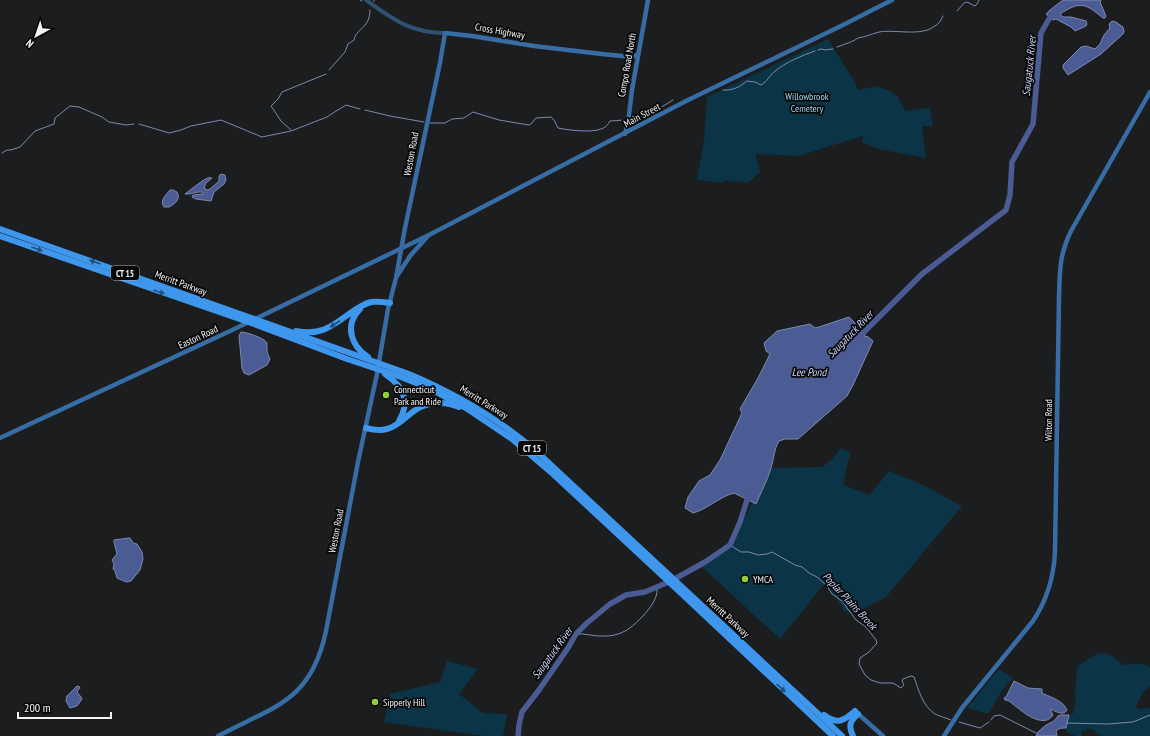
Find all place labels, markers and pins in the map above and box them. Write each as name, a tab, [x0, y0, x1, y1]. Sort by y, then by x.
place label: Connecticut Park and Ride	[394, 383, 441, 408]
marker: Connecticut Park and Ride	[381, 390, 391, 400]
place label: YMCA	[753, 573, 773, 586]
marker: YMCA	[740, 574, 750, 584]
place label: Sipperly Hill	[383, 696, 426, 709]
marker: Sipperly Hill	[370, 697, 380, 707]

